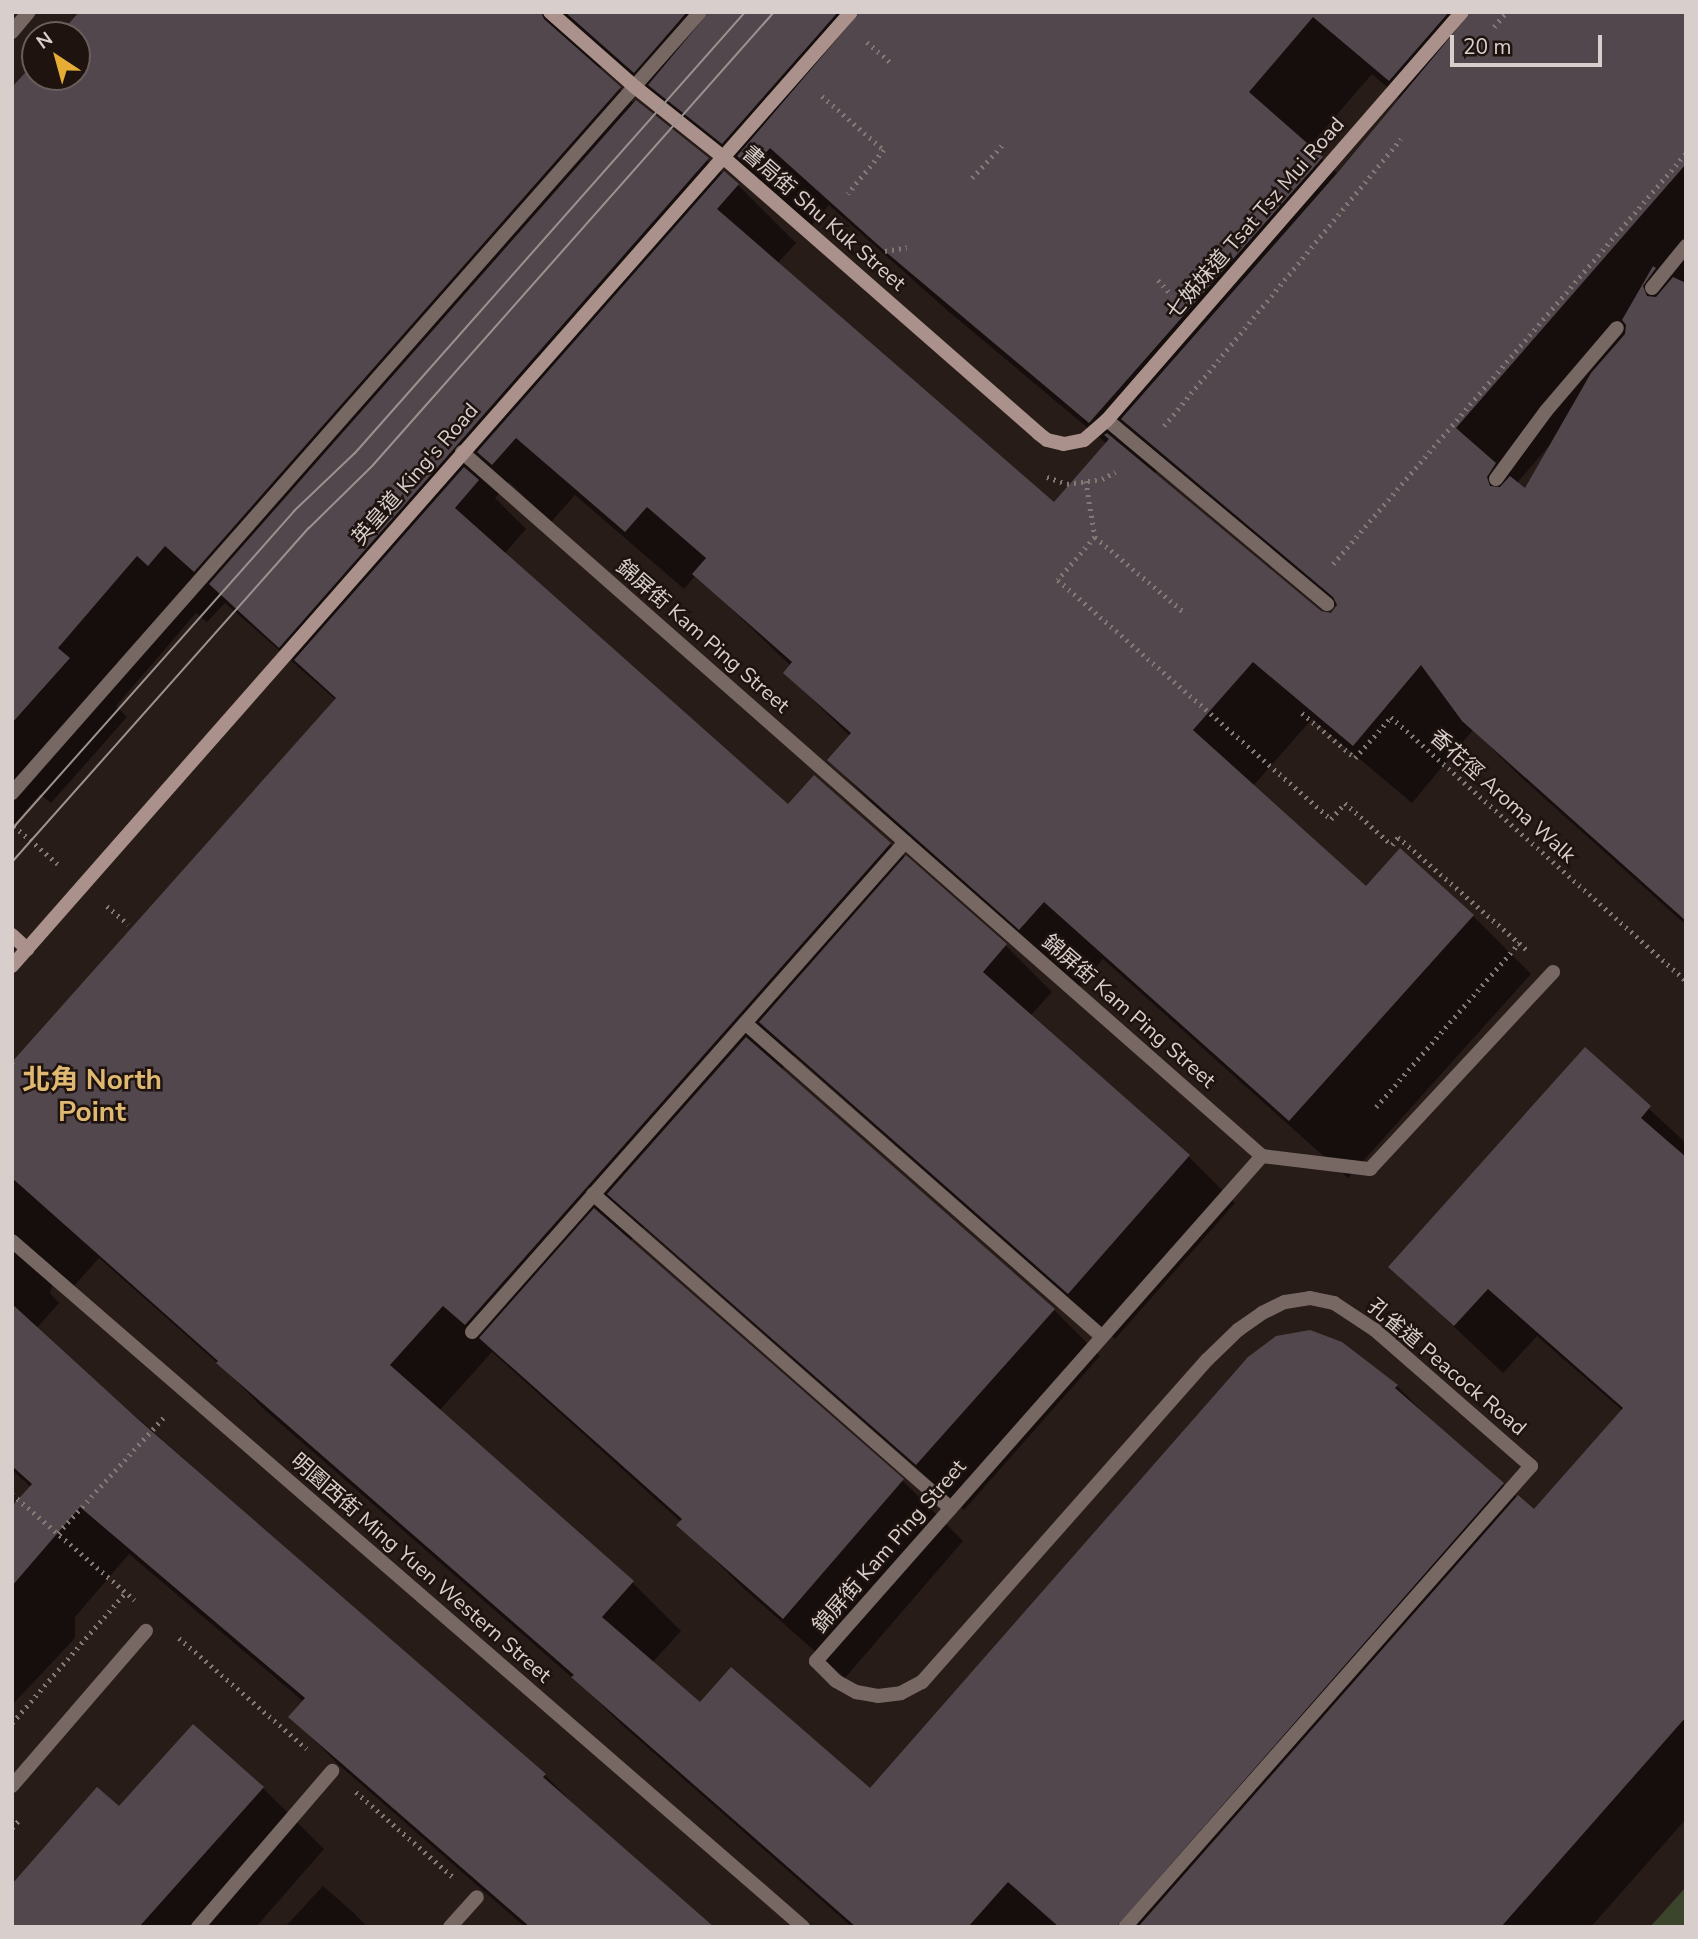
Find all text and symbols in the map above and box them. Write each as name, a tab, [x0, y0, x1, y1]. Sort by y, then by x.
north arrow	[21, 21, 91, 91]
scale bar	[1453, 21, 1605, 65]
text: N	[31, 26, 58, 55]
text: 20 m	[1463, 33, 1512, 61]
street label: 七姊妹道 Tsat Tsz Mui Road	[1160, 112, 1350, 324]
street label: 書局街 Shu Kuk Street	[737, 140, 911, 296]
street label: 英皇道 King's Road	[347, 398, 483, 550]
street label: 錦屏街 Kam Ping Street	[611, 554, 795, 718]
street label: 香花徑 Aroma Walk	[1425, 724, 1581, 868]
street label: 錦屏街 Kam Ping Street	[1037, 929, 1221, 1093]
district label: 北角 North Point	[22, 1063, 162, 1129]
street label: 孔雀道 Peacock Road	[1363, 1293, 1531, 1441]
street label: 明園西街 Ming Yuen Western Street	[286, 1448, 556, 1688]
street label: 錦屏街 Kam Ping Street	[807, 1454, 971, 1638]

